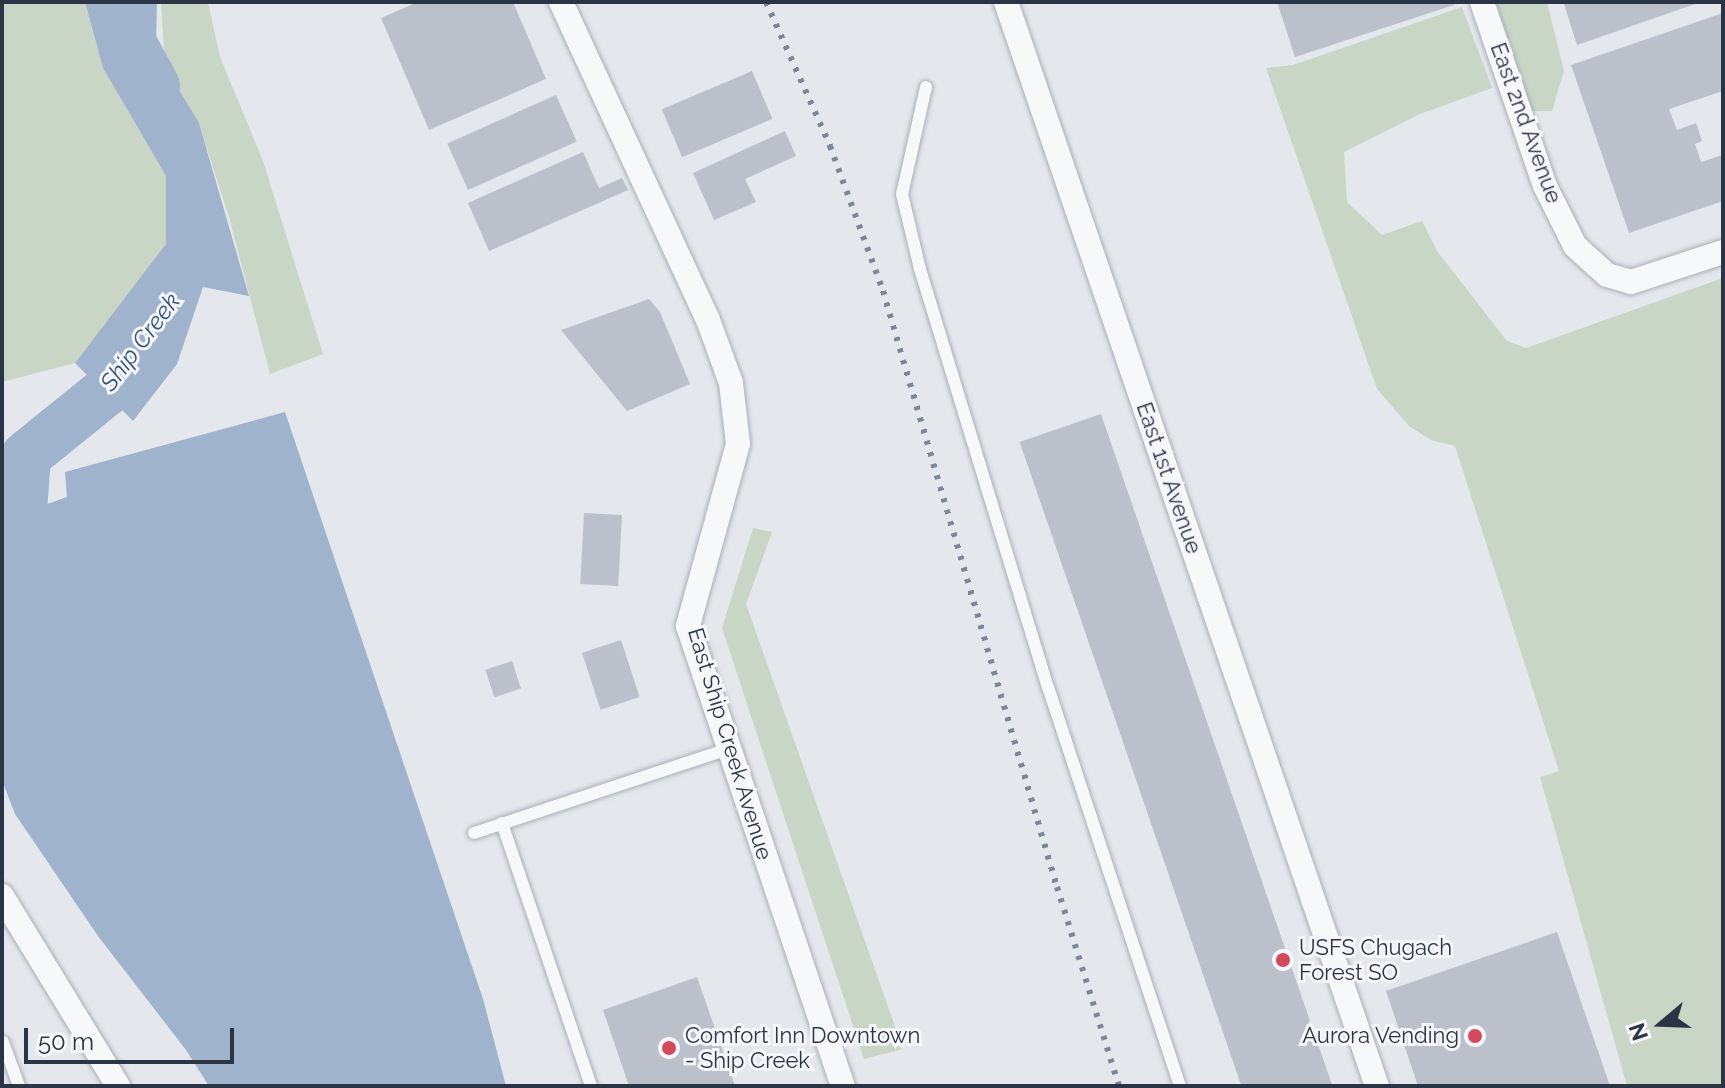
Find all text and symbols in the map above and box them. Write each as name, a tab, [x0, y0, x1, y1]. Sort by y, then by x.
street label: East 2nd Avenue	[1485, 39, 1567, 207]
water label: Ship Creek	[94, 287, 186, 397]
street label: East 1st Avenue	[1131, 398, 1207, 558]
street label: East Ship Creek Avenue	[682, 625, 778, 863]
place label: USFS Chugach Forest SO	[1299, 934, 1452, 986]
marker: USFS Chugach Forest SO	[1274, 951, 1292, 969]
north arrow	[1621, 984, 1701, 1064]
scale bar	[28, 1012, 238, 1062]
text: N	[1623, 1020, 1653, 1044]
place label: Comfort Inn Downtown - Ship Creek	[685, 1022, 920, 1074]
place label: Aurora Vending	[1301, 1023, 1459, 1049]
text: 50 m	[38, 1027, 94, 1056]
marker: Aurora Vending	[1466, 1027, 1484, 1045]
marker: Comfort Inn Downtown - Ship Creek	[660, 1039, 678, 1057]

